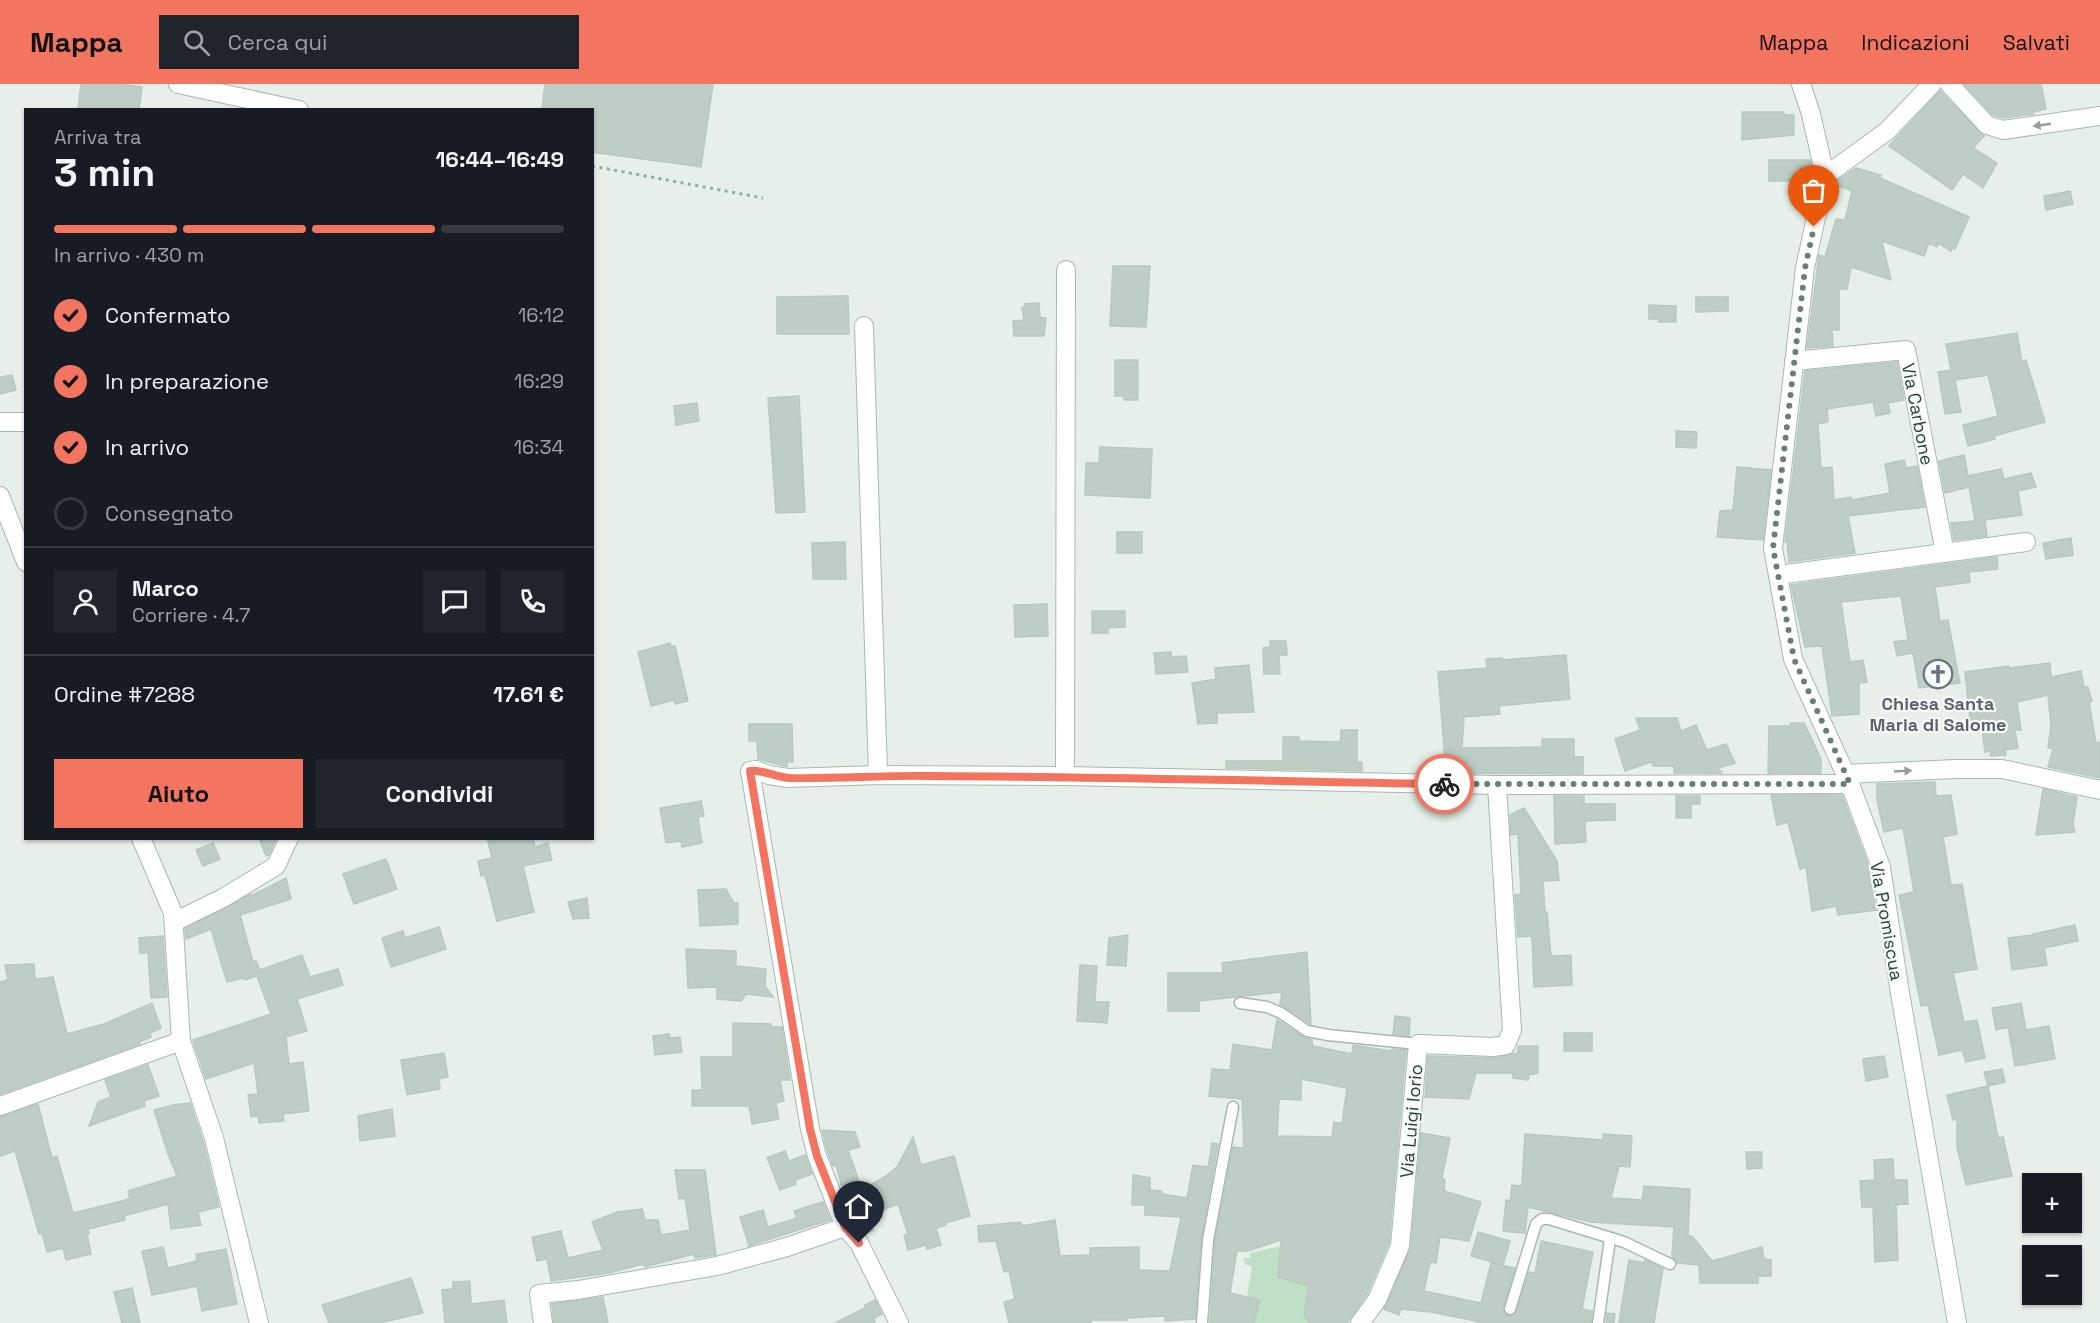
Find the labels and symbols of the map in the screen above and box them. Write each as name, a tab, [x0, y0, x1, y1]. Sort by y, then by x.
one-way arrow	[2032, 120, 2051, 129]
pin	[1788, 165, 1839, 227]
street label: Via Carbone	[1897, 361, 1939, 467]
church icon: Chiesa Santa Maria di Salome	[1922, 658, 1954, 690]
place label: Chiesa Santa Maria di Salome	[1870, 692, 2006, 736]
courier	[1414, 754, 1474, 814]
one-way arrow	[1894, 767, 1913, 776]
street label: Via Promiscua	[1865, 860, 1909, 982]
street label: Via Luigi Iorio	[1395, 1063, 1427, 1179]
pin	[833, 1181, 884, 1243]

